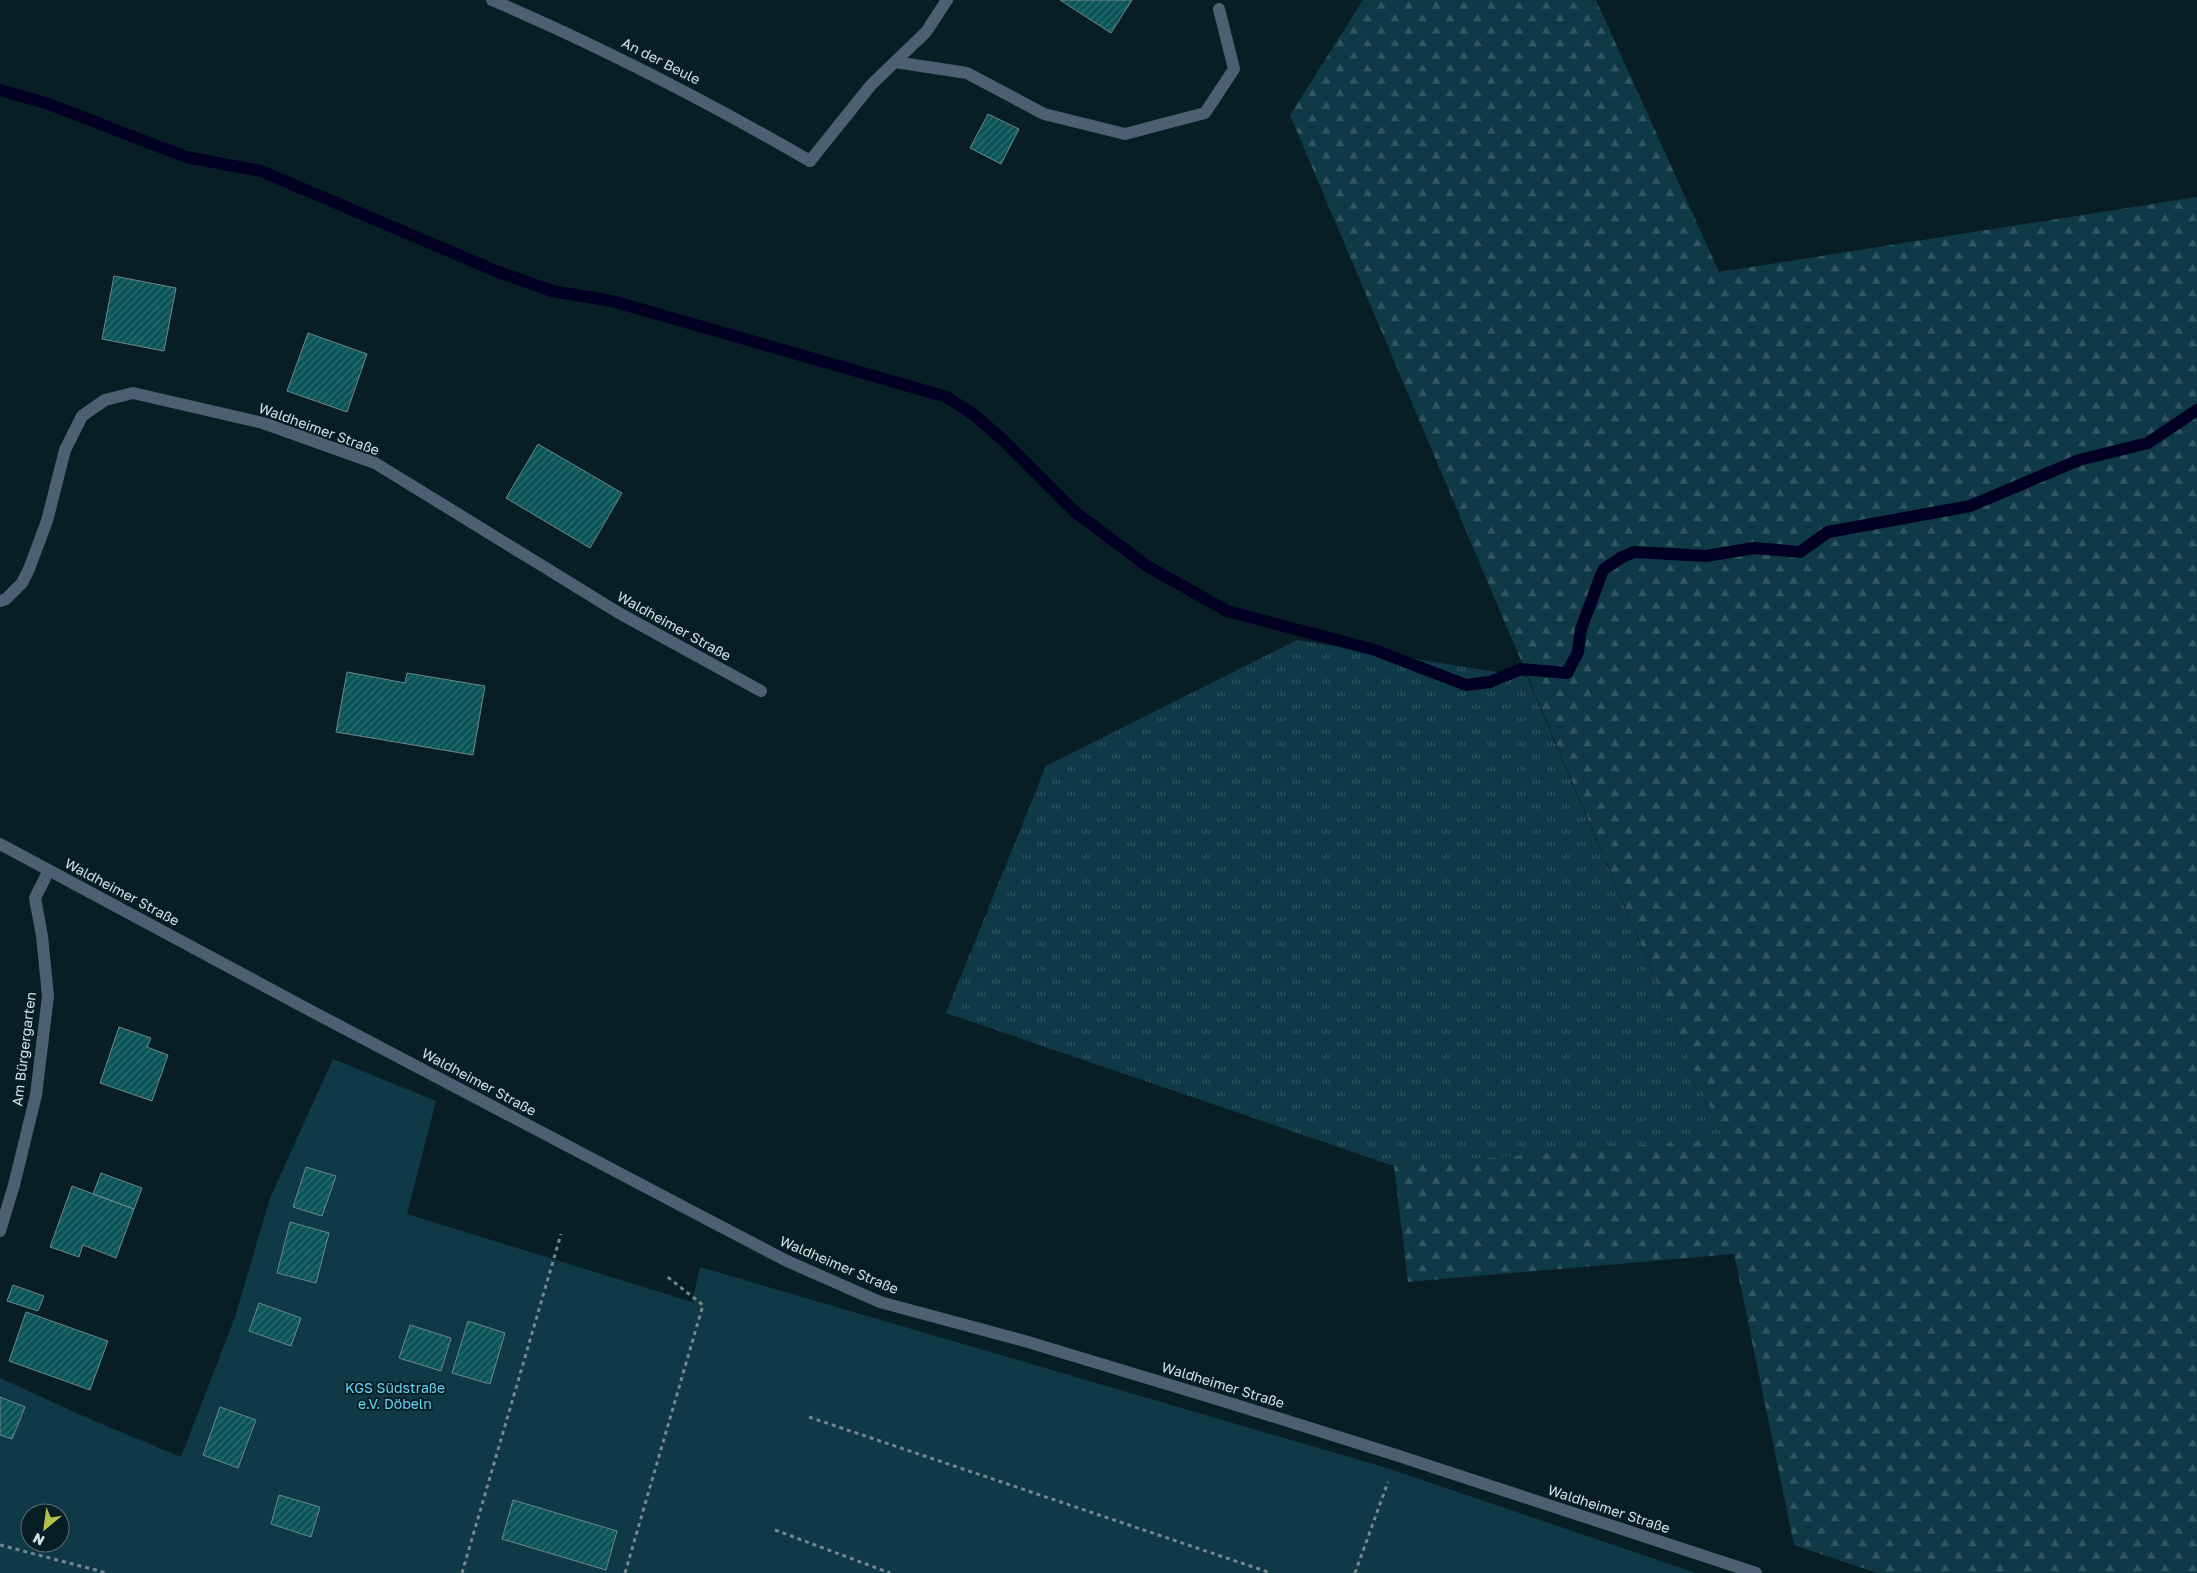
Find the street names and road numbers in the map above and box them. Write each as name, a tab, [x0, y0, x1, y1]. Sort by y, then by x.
street label: An der Beule	[619, 34, 703, 88]
street label: Waldheimer Straße	[256, 399, 382, 458]
street label: Waldheimer Straße	[614, 587, 734, 664]
street label: Waldheimer Straße	[62, 854, 182, 929]
street label: Am Bürgergarten	[8, 991, 39, 1107]
street label: Waldheimer Straße	[419, 1044, 539, 1119]
street label: Waldheimer Straße	[777, 1232, 901, 1297]
street label: Waldheimer Straße	[1160, 1358, 1287, 1411]
street label: Waldheimer Straße	[1546, 1481, 1672, 1536]

